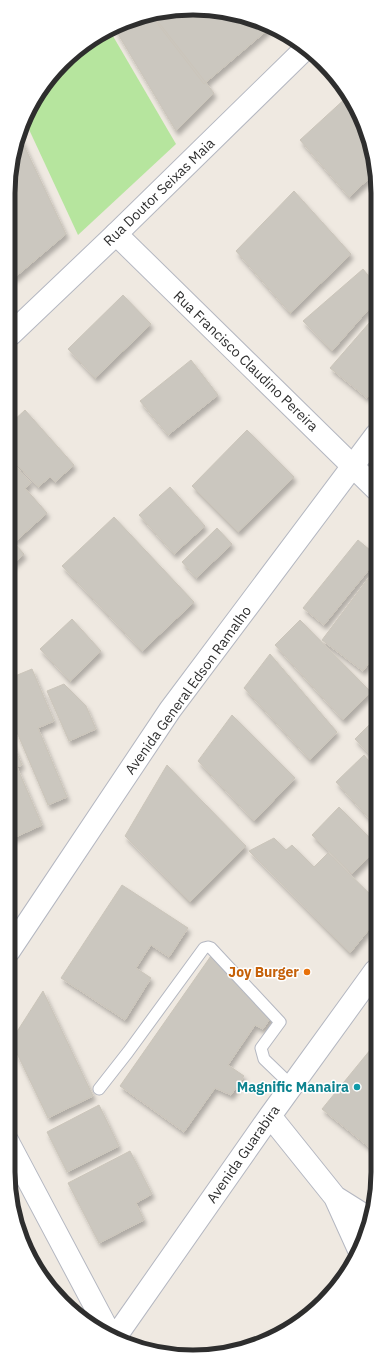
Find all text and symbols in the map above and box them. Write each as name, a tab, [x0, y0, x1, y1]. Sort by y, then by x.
street label: Rua Doutor Seixas Maia	[100, 134, 219, 250]
street label: Rua Francisco Claudino Pereira	[170, 287, 323, 435]
street label: Avenida General Edson Ramalho	[121, 602, 255, 778]
place label: Joy Burger	[228, 963, 299, 981]
marker: Joy Burger	[302, 967, 312, 977]
place label: Magnific Manaira	[237, 1078, 349, 1096]
marker: Magnific Manaira	[352, 1082, 362, 1092]
street label: Avenida Guarabira	[203, 1101, 284, 1206]

